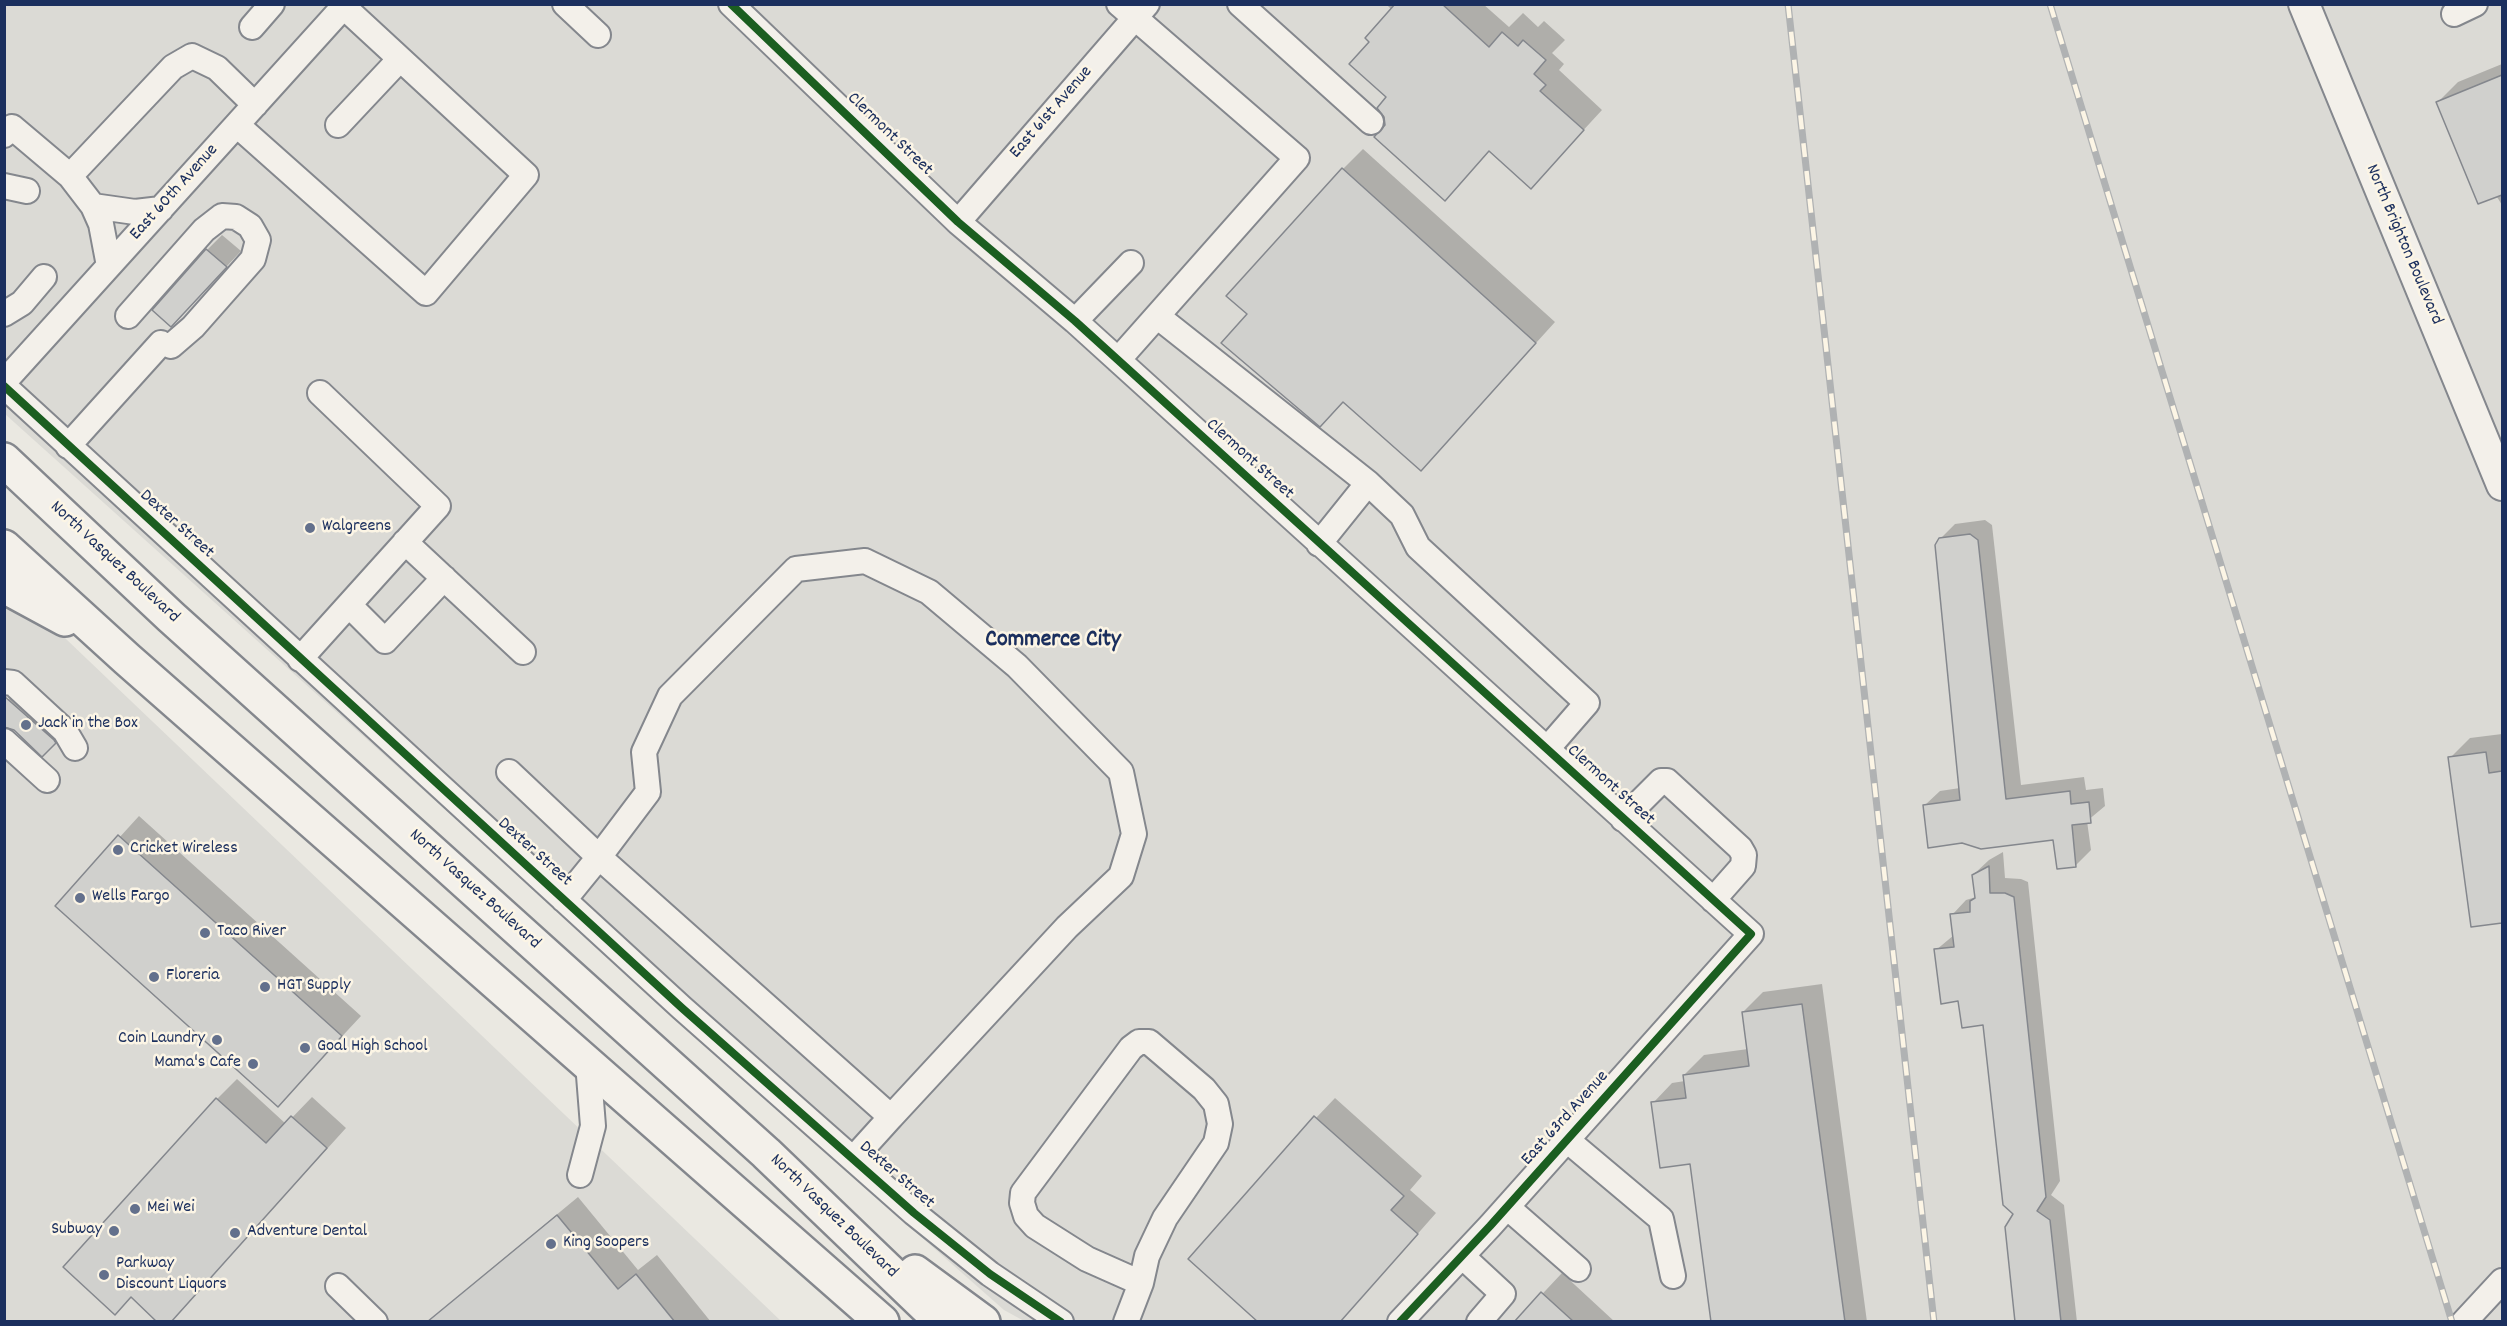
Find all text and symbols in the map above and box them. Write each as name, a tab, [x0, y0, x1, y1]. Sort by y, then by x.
street label: East 61st Avenue	[1006, 62, 1098, 164]
street label: Clermont Street	[842, 89, 936, 181]
street label: East 60th Avenue	[126, 141, 224, 245]
street label: North Brighton Boulevard	[2359, 162, 2447, 328]
street label: Clermont Street	[1201, 415, 1297, 505]
street label: Dexter Street	[134, 486, 218, 564]
street label: North Vasquez Boulevard	[45, 497, 183, 629]
place label: Walgreens	[322, 517, 391, 539]
marker: Walgreens	[303, 521, 317, 535]
district label: Commerce City	[985, 628, 1121, 656]
place label: Jack in the Box	[38, 714, 138, 736]
marker: Jack in the Box	[19, 718, 33, 732]
street label: Clermont Street	[1562, 741, 1658, 831]
street label: Dexter Street	[492, 814, 576, 892]
street label: North Vasquez Boulevard	[404, 825, 544, 955]
place label: Cricket Wireless	[130, 839, 238, 861]
marker: Cricket Wireless	[111, 843, 125, 857]
place label: Wells Fargo	[92, 887, 170, 909]
marker: Wells Fargo	[73, 891, 87, 905]
place label: Taco River	[217, 922, 286, 944]
marker: Taco River	[198, 926, 212, 940]
place label: Floreria	[166, 966, 219, 988]
marker: Floreria	[147, 970, 161, 984]
place label: HGT Supply	[277, 976, 350, 998]
marker: HGT Supply	[258, 980, 272, 994]
place label: Coin Laundry	[118, 1029, 205, 1051]
marker: Coin Laundry	[210, 1033, 224, 1047]
place label: Goal High School	[317, 1037, 427, 1059]
marker: Goal High School	[298, 1041, 312, 1055]
place label: Mama's Cafe	[154, 1053, 241, 1075]
marker: Mama's Cafe	[246, 1057, 260, 1071]
street label: East 63rd Avenue	[1518, 1067, 1614, 1171]
street label: Dexter Street	[854, 1137, 938, 1215]
street label: North Vasquez Boulevard	[765, 1150, 901, 1284]
place label: Mei Wei	[147, 1198, 194, 1220]
marker: Mei Wei	[128, 1202, 142, 1216]
place label: Subway	[51, 1220, 102, 1242]
place label: Adventure Dental	[247, 1222, 367, 1244]
marker: Subway	[107, 1224, 121, 1238]
marker: Adventure Dental	[228, 1226, 242, 1240]
place label: King Soopers	[563, 1233, 649, 1255]
marker: King Soopers	[544, 1237, 558, 1251]
place label: Parkway Discount Liquors	[116, 1254, 227, 1296]
marker: Parkway Discount Liquors	[97, 1268, 111, 1282]

